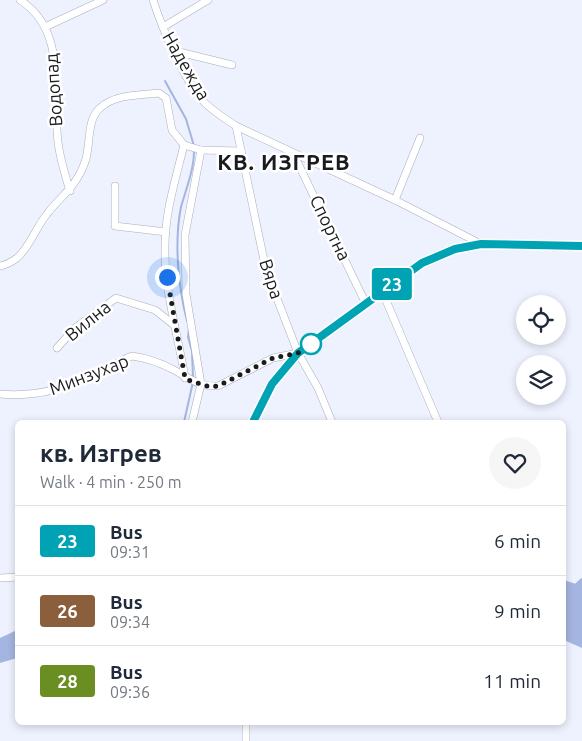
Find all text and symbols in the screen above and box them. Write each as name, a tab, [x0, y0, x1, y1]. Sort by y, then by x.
street label: Надежда	[159, 28, 214, 103]
street label: Водопад	[40, 52, 66, 127]
district label: КВ. ИЗГРЕВ	[217, 149, 351, 174]
street label: Спортна	[307, 192, 355, 263]
street label: Вяра	[256, 256, 288, 301]
your location	[155, 265, 180, 290]
line badge: 23	[370, 268, 414, 300]
text: 23	[382, 274, 402, 294]
map controls	[516, 295, 566, 405]
button: locate	[516, 295, 566, 345]
street label: Вилна	[61, 296, 114, 344]
unlabelled marker	[300, 333, 322, 355]
street label: Минзухар	[46, 350, 131, 398]
button: layers	[516, 355, 566, 405]
button: heart	[489, 437, 541, 489]
text: кв. Изгрев	[40, 440, 162, 467]
text: Walk · 4 min · 250 m	[40, 473, 182, 491]
text: Bus	[110, 521, 143, 543]
text: 6 min	[494, 530, 541, 552]
text: 23	[57, 531, 78, 551]
text: 09:31	[110, 543, 150, 561]
text: Bus	[110, 591, 143, 613]
text: 9 min	[494, 600, 541, 622]
text: 26	[57, 601, 78, 621]
text: 09:34	[110, 613, 150, 631]
text: Bus	[110, 661, 143, 683]
text: 11 min	[483, 670, 541, 692]
text: 28	[57, 671, 78, 691]
text: 09:36	[110, 683, 150, 701]

